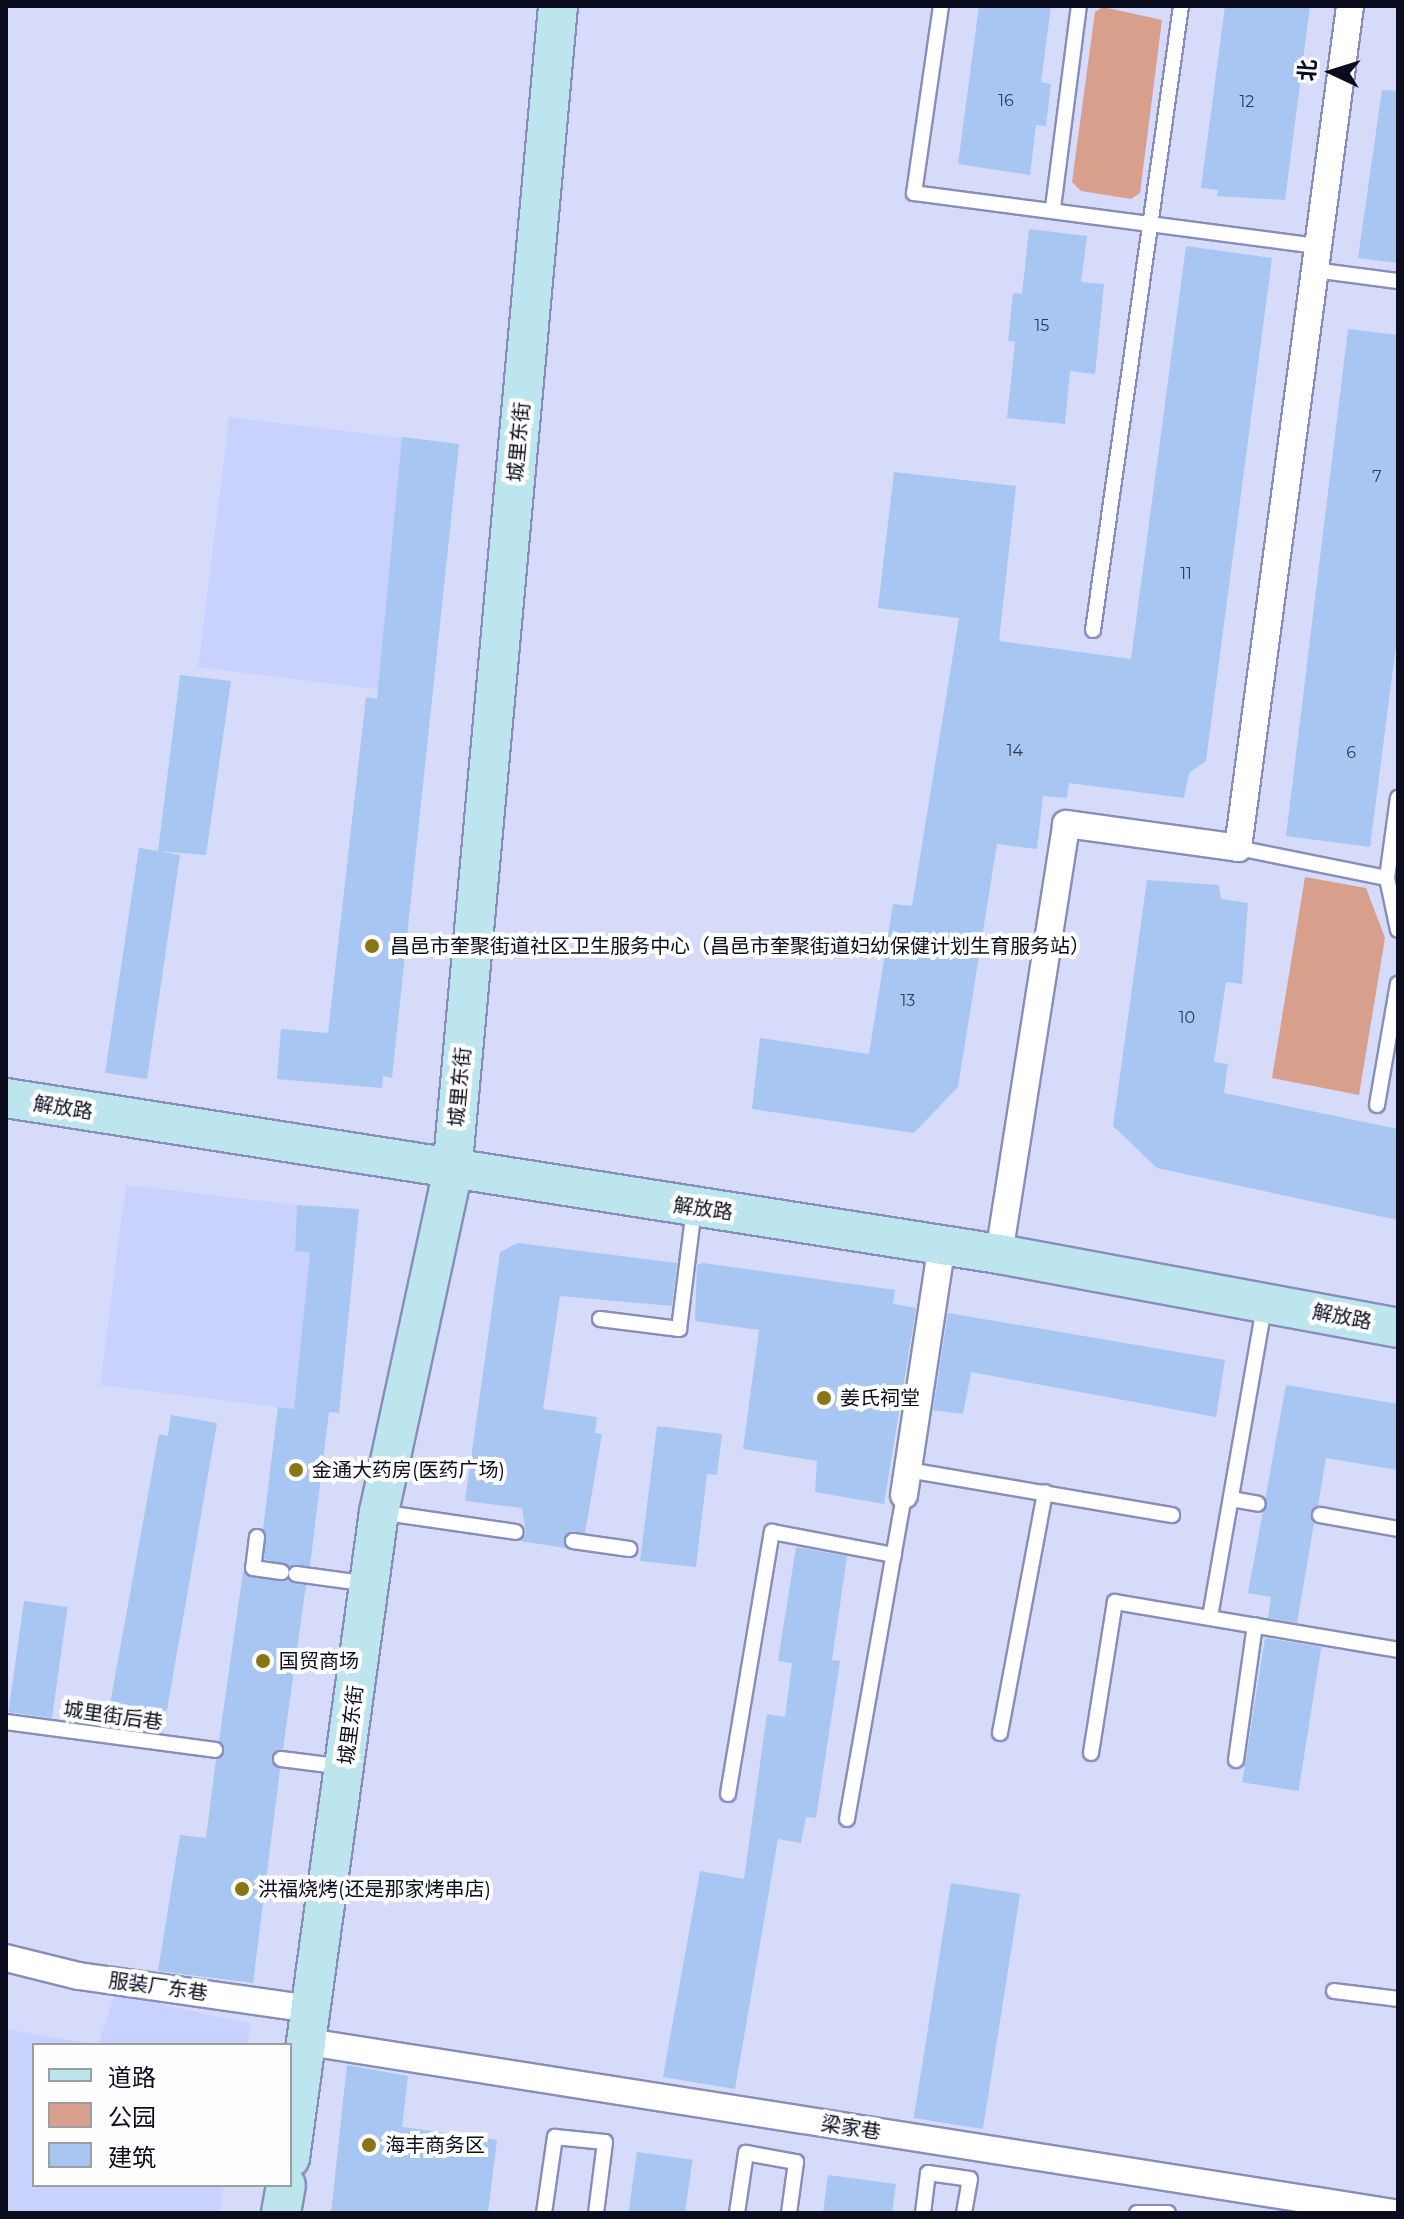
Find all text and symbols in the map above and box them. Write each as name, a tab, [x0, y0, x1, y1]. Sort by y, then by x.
north arrow	[1292, 32, 1372, 112]
text: 北	[1293, 58, 1322, 82]
house number: 16	[998, 91, 1014, 111]
house number: 12	[1240, 92, 1254, 112]
house number: 15	[1035, 316, 1049, 336]
street label: 城里东街	[504, 401, 534, 483]
house number: 7	[1372, 467, 1382, 487]
house number: 11	[1180, 564, 1192, 584]
house number: 14	[1007, 741, 1023, 761]
house number: 6	[1346, 743, 1356, 763]
place label: 昌邑市奎聚街道社区卫生服务中心（昌邑市奎聚街道妇幼保健计划生育服务站）	[390, 934, 1090, 958]
marker: 昌邑市奎聚街道社区卫生服务中心（昌邑市奎聚街道妇幼保健计划生育服务站）	[361, 935, 383, 957]
house number: 13	[901, 991, 915, 1011]
house number: 10	[1179, 1008, 1195, 1028]
street label: 城里东街	[445, 1046, 475, 1128]
street label: 解放路	[31, 1091, 95, 1125]
street label: 解放路	[672, 1193, 734, 1225]
street label: 解放路	[1310, 1299, 1374, 1335]
place label: 姜氏祠堂	[840, 1386, 920, 1410]
marker: 姜氏祠堂	[815, 1389, 833, 1407]
place label: 金通大药房(医药广场)	[312, 1458, 505, 1482]
marker: 金通大药房(医药广场)	[287, 1461, 305, 1479]
place label: 国贸商场	[279, 1649, 359, 1673]
marker: 国贸商场	[254, 1652, 272, 1670]
street label: 城里东街	[334, 1684, 368, 1766]
street label: 城里街后巷	[62, 1697, 164, 1735]
place label: 洪福烧烤(还是那家烤串店)	[258, 1877, 491, 1901]
marker: 洪福烧烤(还是那家烤串店)	[233, 1880, 251, 1898]
street label: 服装厂东巷	[107, 1968, 209, 2006]
legend	[32, 2043, 292, 2187]
text: 道路	[108, 2063, 156, 2092]
text: 公园	[108, 2103, 156, 2132]
street label: 梁家巷	[819, 2111, 883, 2145]
place label: 海丰商务区	[385, 2133, 485, 2157]
marker: 海丰商务区	[360, 2136, 378, 2154]
text: 建筑	[108, 2143, 156, 2172]

